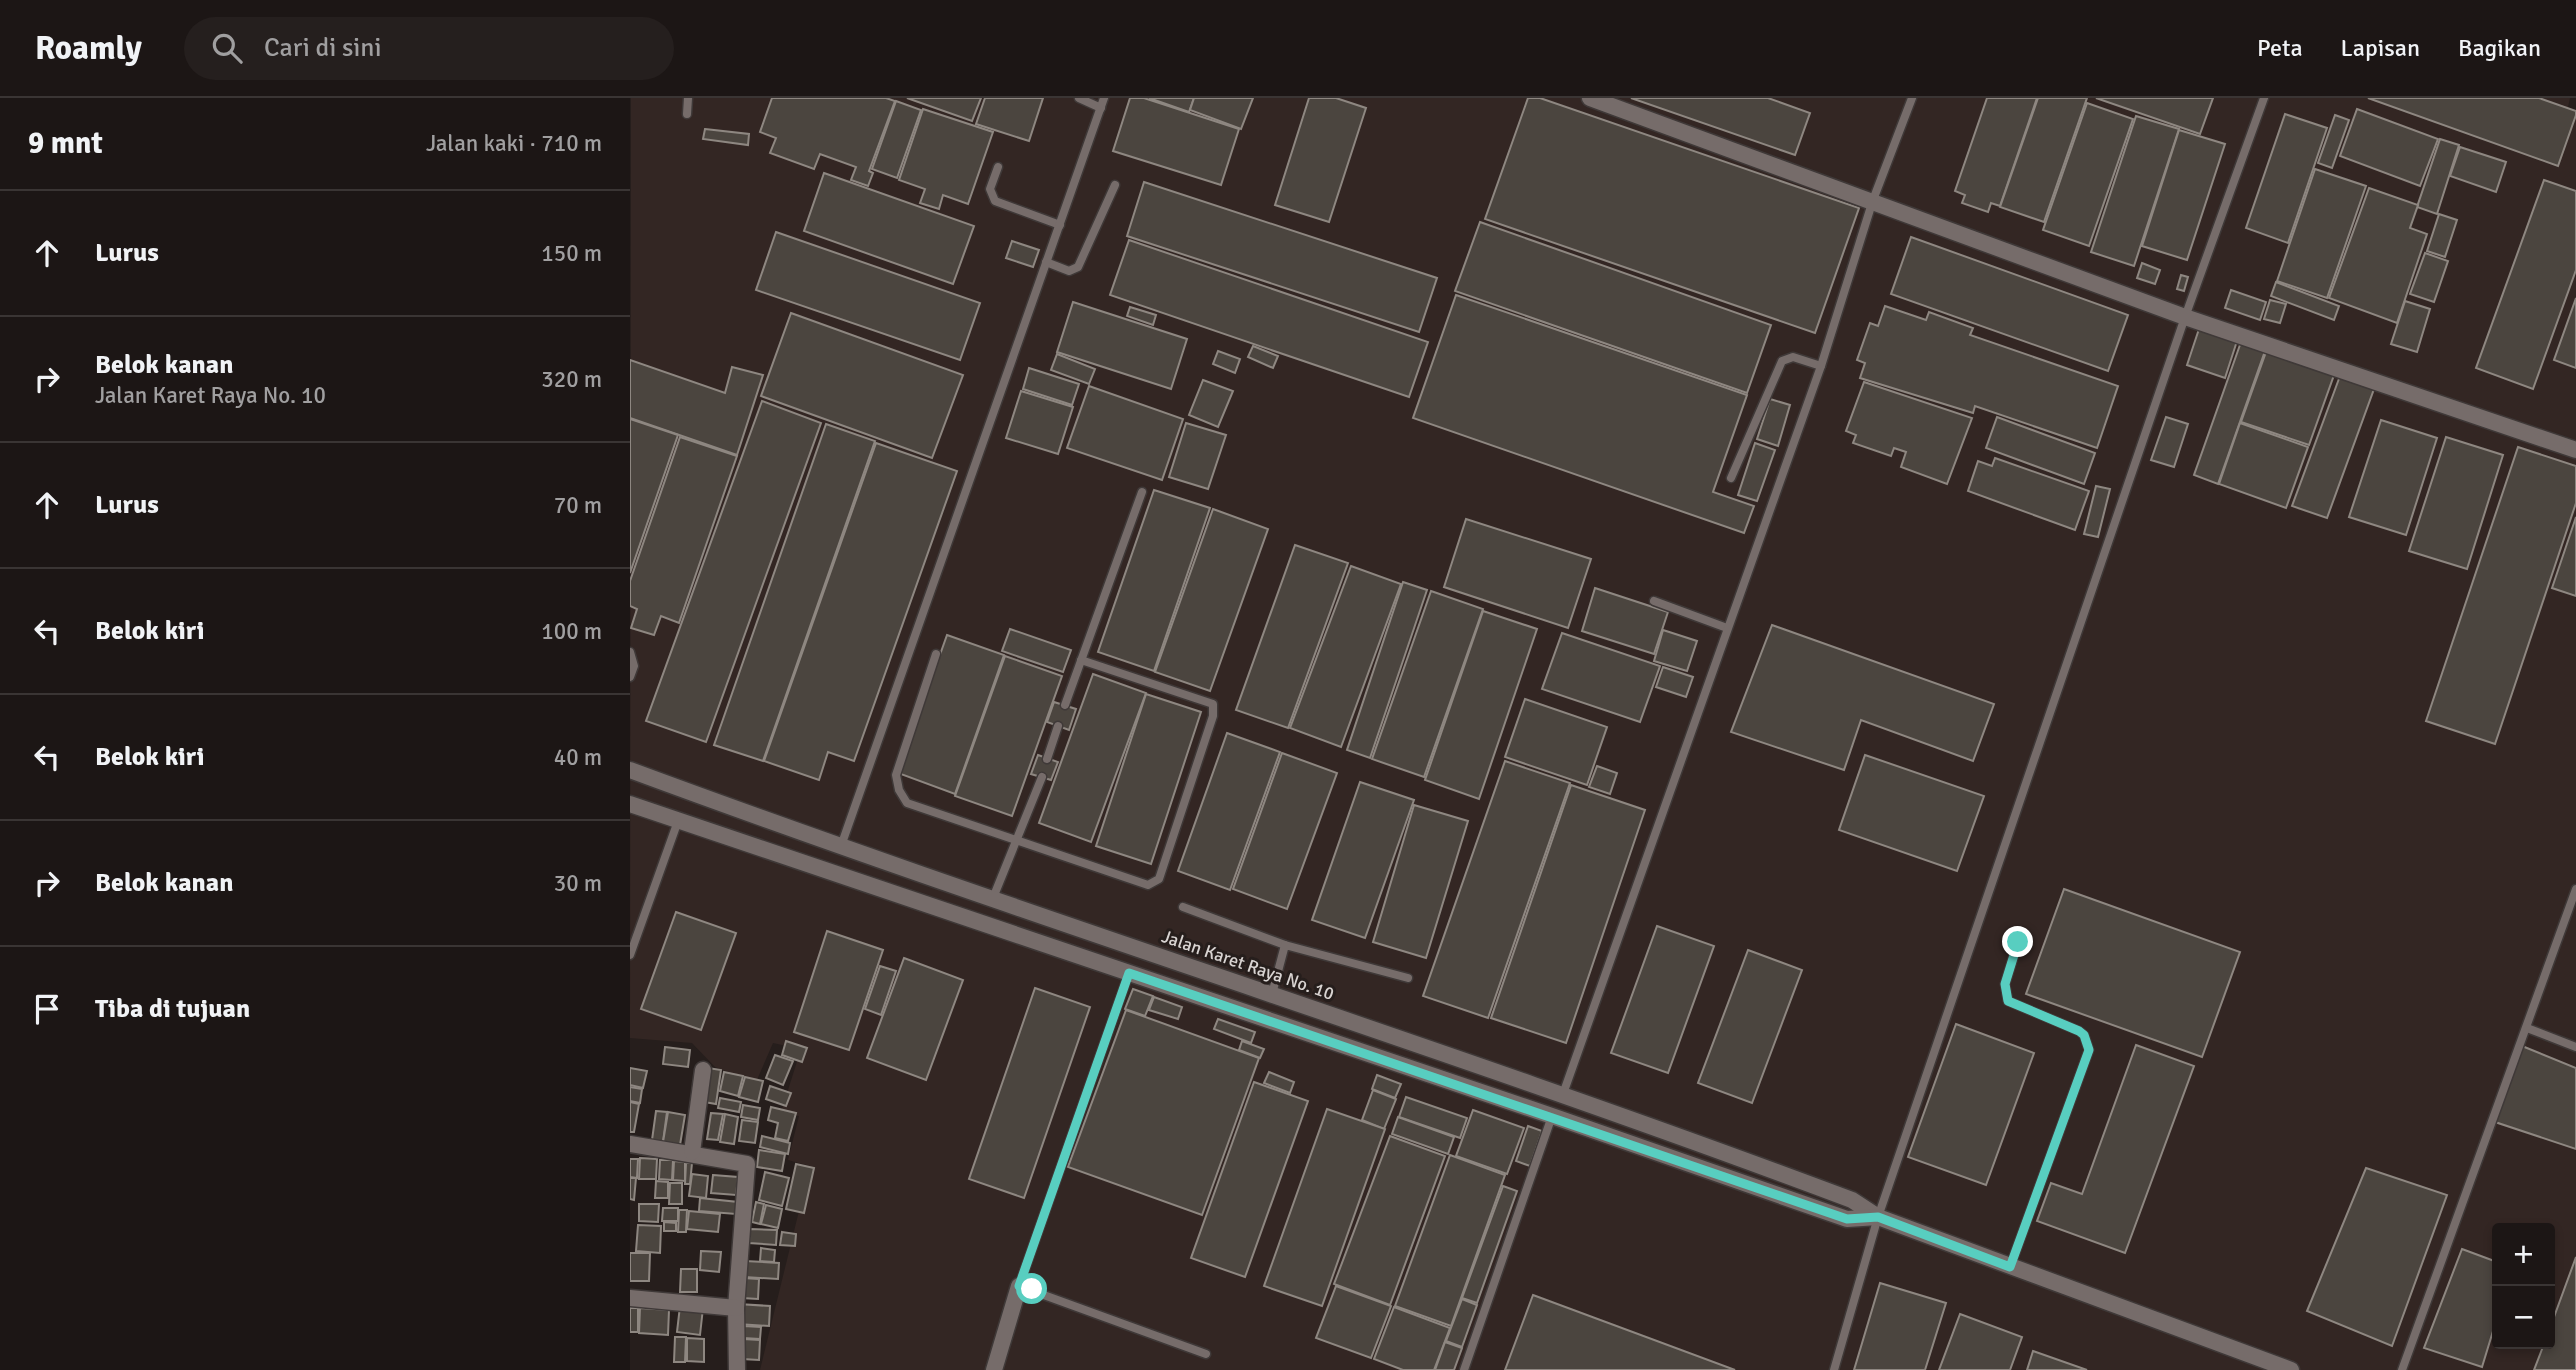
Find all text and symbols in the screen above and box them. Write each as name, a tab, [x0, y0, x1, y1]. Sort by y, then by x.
search box	[184, 17, 674, 80]
text: Roamly	[35, 28, 142, 69]
icon: search	[208, 29, 246, 67]
text: Cari di sini	[264, 32, 382, 64]
text: Peta	[2257, 33, 2303, 63]
text: Lapisan	[2341, 33, 2420, 63]
text: Bagikan	[2458, 33, 2541, 63]
text: 9 mnt	[28, 125, 103, 162]
text: Jalan kaki · 710 m	[426, 129, 602, 158]
icon: ahead	[28, 234, 66, 272]
text: Lurus	[95, 237, 159, 269]
text: 150 m	[541, 239, 602, 268]
text: Belok kanan	[95, 349, 233, 381]
icon: right	[28, 360, 66, 398]
text: 320 m	[541, 365, 602, 394]
text: Jalan Karet Raya No. 10	[95, 381, 326, 410]
icon: ahead	[28, 486, 66, 524]
text: Lurus	[95, 489, 159, 521]
text: 70 m	[554, 491, 602, 520]
icon: left	[28, 612, 66, 650]
text: Belok kiri	[95, 615, 204, 647]
text: 100 m	[541, 617, 602, 646]
icon: left	[28, 738, 66, 776]
text: Belok kiri	[95, 741, 204, 773]
text: 40 m	[554, 743, 602, 772]
icon: right	[28, 864, 66, 902]
text: Belok kanan	[95, 867, 233, 899]
text: 30 m	[554, 869, 602, 898]
street label: Jalan Karet Raya No. 10	[1159, 925, 1337, 1005]
route end	[2002, 926, 2033, 957]
icon: arrive	[28, 990, 66, 1028]
text: Tiba di tujuan	[95, 993, 250, 1025]
map controls	[2492, 1223, 2555, 1349]
button: +	[2492, 1223, 2555, 1286]
route start	[1016, 1273, 1047, 1304]
button: −	[2492, 1286, 2555, 1349]

